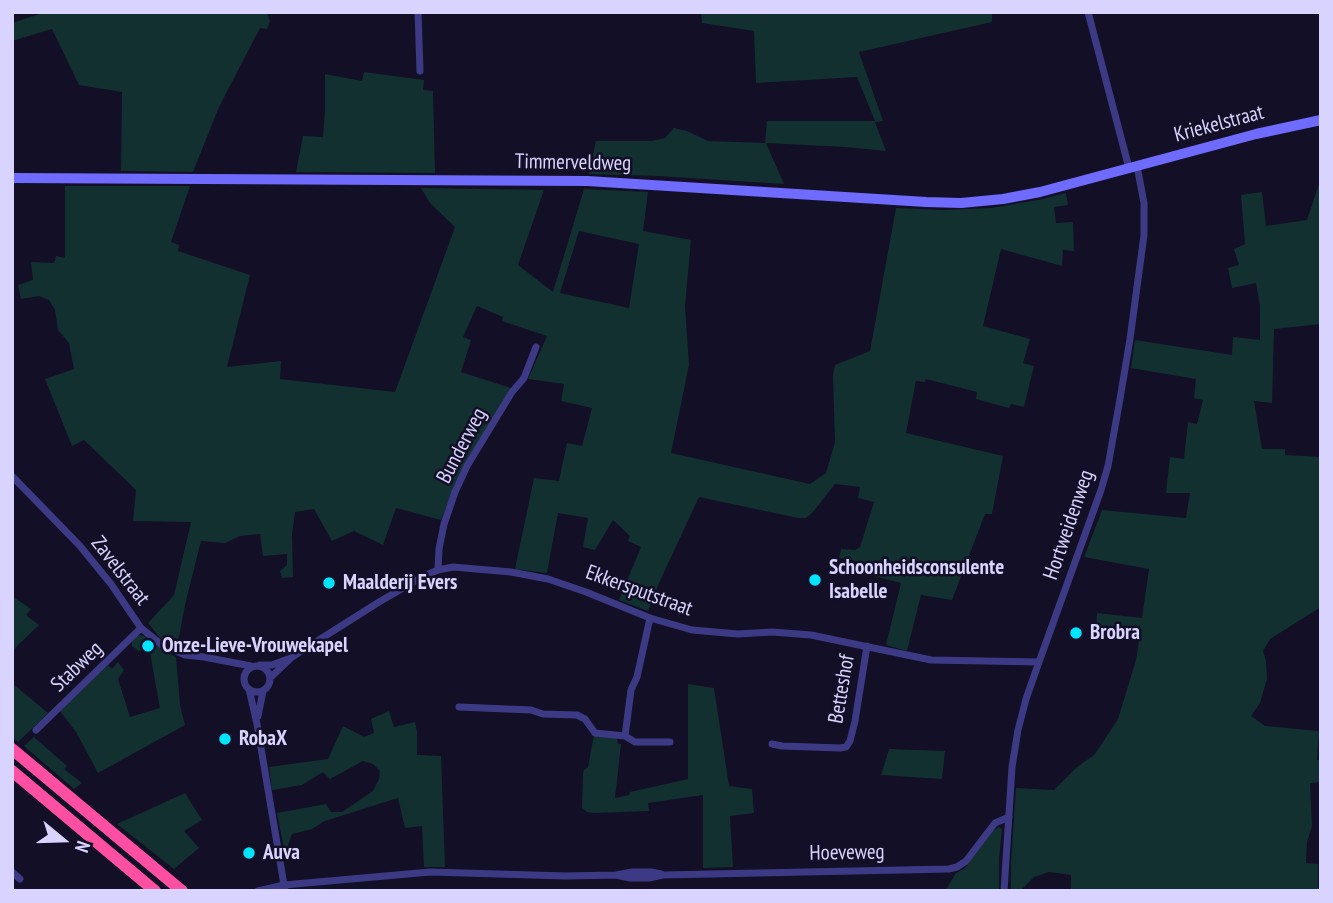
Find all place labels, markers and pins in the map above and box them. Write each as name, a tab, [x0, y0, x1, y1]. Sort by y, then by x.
place label: Schoonheidsconsulente Isabelle	[829, 555, 1004, 605]
place label: Maalderij Evers	[343, 570, 457, 596]
marker: Schoonheidsconsulente Isabelle	[807, 572, 823, 588]
marker: Maalderij Evers	[321, 575, 337, 591]
place label: Brobra	[1090, 620, 1140, 646]
marker: Brobra	[1068, 625, 1084, 641]
place label: Onze-Lieve-Vrouwekapel	[162, 633, 348, 659]
marker: Onze-Lieve-Vrouwekapel	[140, 638, 156, 654]
place label: RobaX	[239, 726, 287, 752]
marker: RobaX	[217, 731, 233, 747]
place label: Auva	[263, 840, 300, 866]
marker: Auva	[241, 845, 257, 861]

